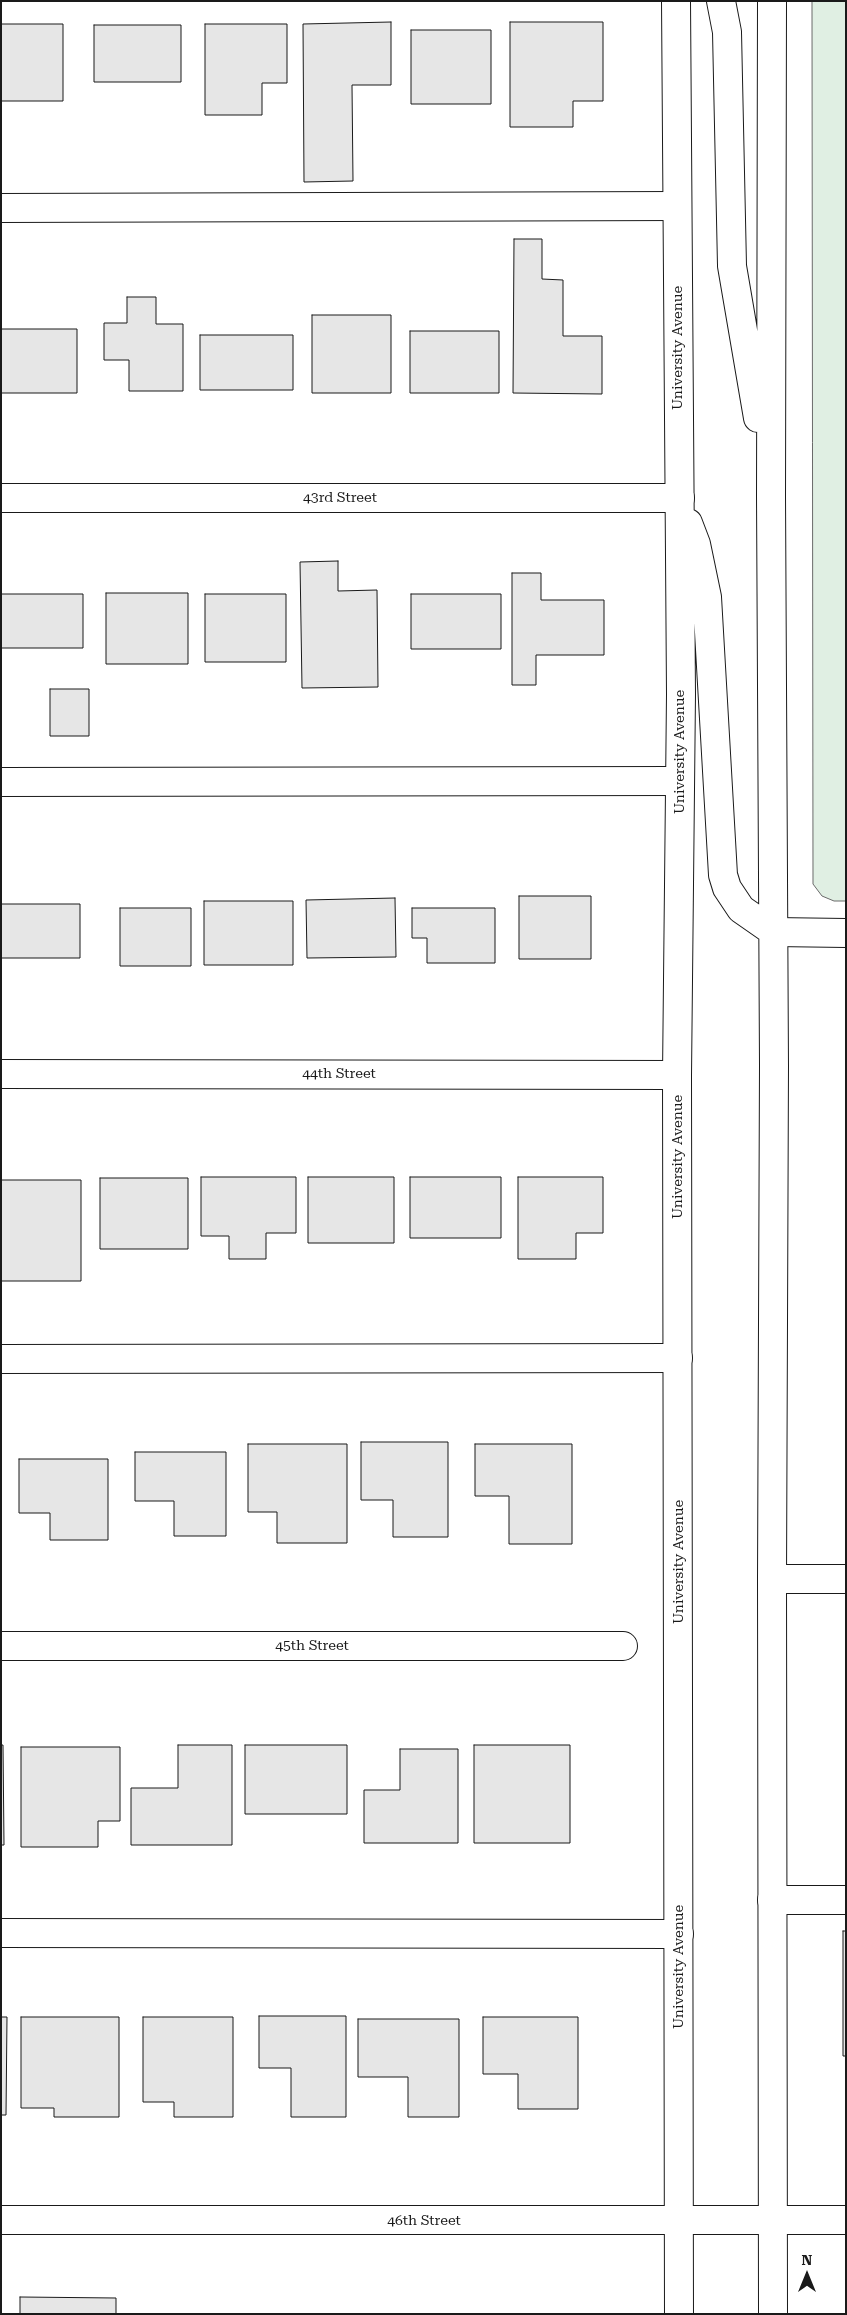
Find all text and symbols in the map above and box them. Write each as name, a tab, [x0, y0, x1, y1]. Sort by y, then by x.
street label: University Avenue	[670, 286, 686, 410]
street label: 43rd Street	[303, 490, 377, 506]
street label: University Avenue	[672, 690, 688, 814]
street label: 44th Street	[302, 1066, 376, 1082]
street label: University Avenue	[670, 1095, 686, 1219]
street label: University Avenue	[671, 1500, 687, 1624]
street label: 45th Street	[275, 1638, 349, 1654]
street label: University Avenue	[671, 1905, 687, 2029]
street label: 46th Street	[387, 2213, 461, 2229]
north arrow	[782, 2250, 832, 2300]
text: N	[802, 2252, 812, 2268]

